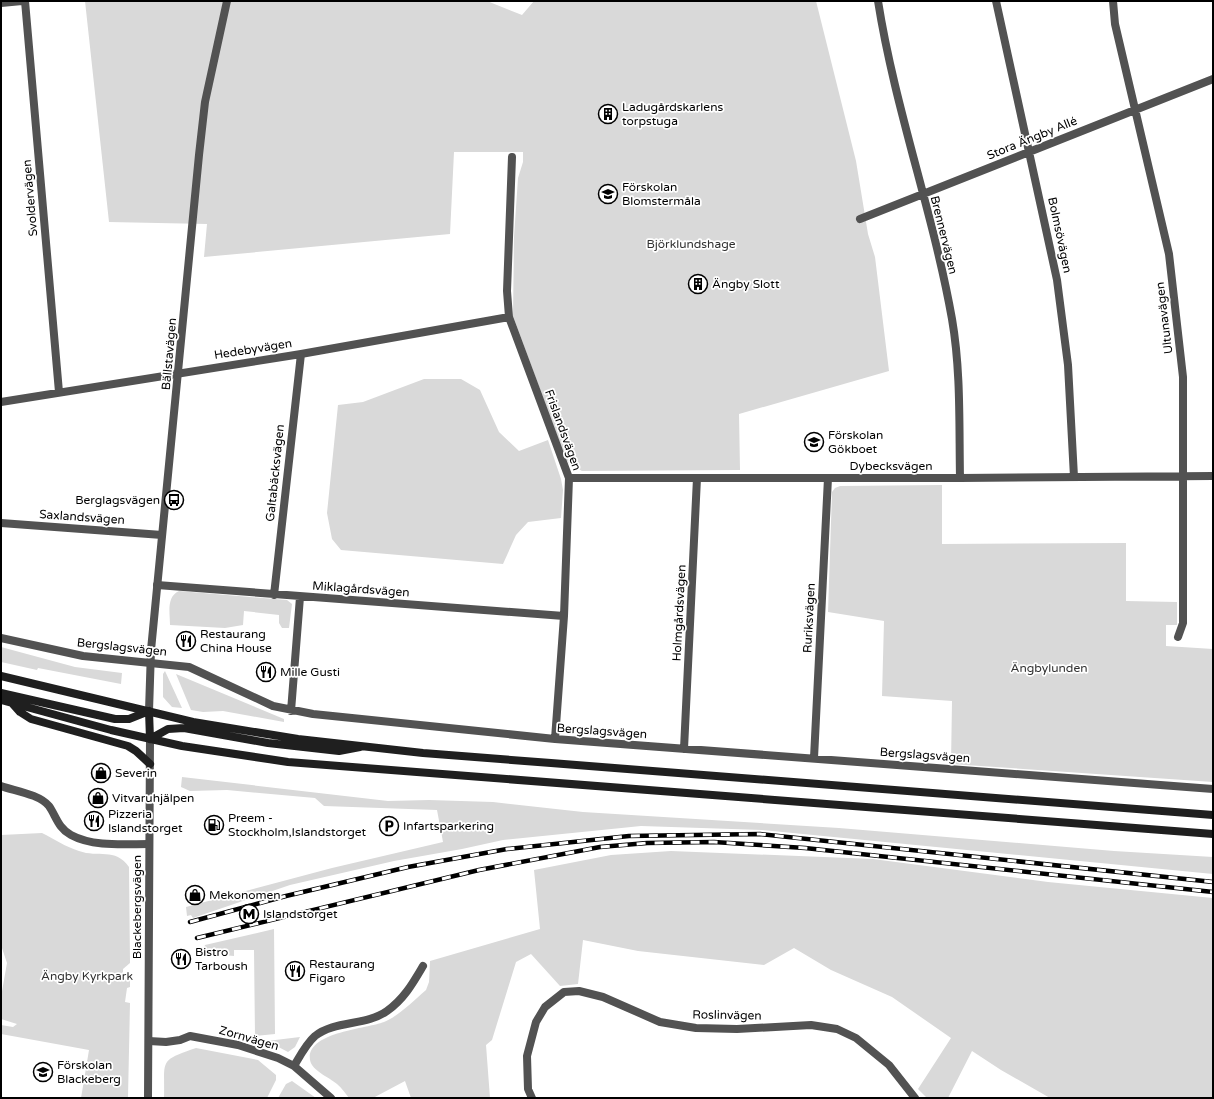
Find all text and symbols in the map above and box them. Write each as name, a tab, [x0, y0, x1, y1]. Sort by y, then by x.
place label: Ladugårdskarlens torpstuga	[622, 100, 723, 128]
building icon: Ladugårdskarlens torpstuga	[597, 103, 619, 125]
street label: Stora Ängby Allé	[985, 113, 1079, 162]
street label: Svoldervägen	[20, 159, 40, 237]
place label: Förskolan Blomstermåla	[622, 180, 701, 208]
school or university icon: Förskolan Blomstermåla	[597, 183, 619, 205]
street label: Brennervägen	[928, 194, 960, 276]
street label: Bolmsövägen	[1045, 196, 1075, 274]
park label: Björklundshage	[646, 237, 736, 251]
building icon: Ängby Slott	[687, 273, 709, 295]
place label: Ängby Slott	[712, 277, 780, 291]
street label: Ultunavägen	[1153, 281, 1175, 355]
street label: Bällstavägen	[159, 317, 179, 391]
street label: Hedebyvägen	[213, 336, 293, 362]
street label: Frislandsvägen	[542, 388, 584, 472]
street label: Galtabäcksvägen	[263, 424, 287, 522]
place label: Förskolan Gökboet	[828, 428, 883, 456]
school or university icon: Förskolan Gökboet	[803, 431, 825, 453]
street label: Dybecksvägen	[849, 459, 933, 473]
bus stop icon: Berglagsvägen	[163, 489, 185, 511]
place label: Berglagsvägen	[75, 493, 160, 507]
street label: Saxlandsvägen	[39, 507, 125, 527]
street label: Holmgårdsvägen	[669, 564, 689, 662]
street label: Miklagårdsvägen	[312, 579, 410, 599]
street label: Ruriksvägen	[800, 583, 818, 653]
place label: Restaurang China House	[200, 627, 272, 655]
restaurant icon: Restaurang China House	[175, 630, 197, 652]
street label: Bergslagsvägen	[76, 635, 168, 659]
restaurant icon: Mille Gusti	[255, 661, 277, 683]
park label: Ängbylunden	[1011, 661, 1087, 675]
place label: Mille Gusti	[280, 665, 340, 679]
street label: Bergslagsvägen	[556, 721, 648, 741]
street label: Bergslagsvägen	[879, 745, 971, 765]
shop icon: Severin	[90, 762, 112, 784]
place label: Severin	[115, 766, 157, 780]
shop icon: Vitvaruhjälpen	[87, 787, 109, 809]
place label: Vitvaruhjälpen	[112, 791, 194, 805]
place label: Pizzeria Islandstorget	[108, 807, 183, 835]
restaurant icon: Pizzeria Islandstorget	[83, 810, 105, 832]
place label: Preem - Stockholm,Islandstorget	[228, 811, 367, 839]
fuel station icon: Preem - Stockholm,Islandstorget	[203, 814, 225, 836]
parking icon: Infartsparkering	[378, 815, 400, 837]
place label: Infartsparkering	[403, 819, 494, 833]
street label: Blackebergsvägen	[130, 855, 144, 959]
shop icon: Mekonomen	[184, 884, 206, 906]
place label: Mekonomen	[209, 888, 281, 902]
metro station icon: Islandstorget	[238, 903, 260, 925]
place label: Islandstorget	[263, 907, 338, 921]
place label: Bistro Tarboush	[195, 945, 248, 973]
restaurant icon: Bistro Tarboush	[170, 948, 192, 970]
place label: Restaurang Figaro	[309, 957, 375, 985]
restaurant icon: Restaurang Figaro	[284, 960, 306, 982]
park label: Ängby Kyrkpark	[41, 969, 133, 983]
street label: Roslinvägen	[692, 1007, 762, 1023]
street label: Zornvägen	[218, 1023, 280, 1053]
place label: Förskolan Blackeberg	[57, 1058, 121, 1086]
school or university icon: Förskolan Blackeberg	[32, 1061, 54, 1083]

